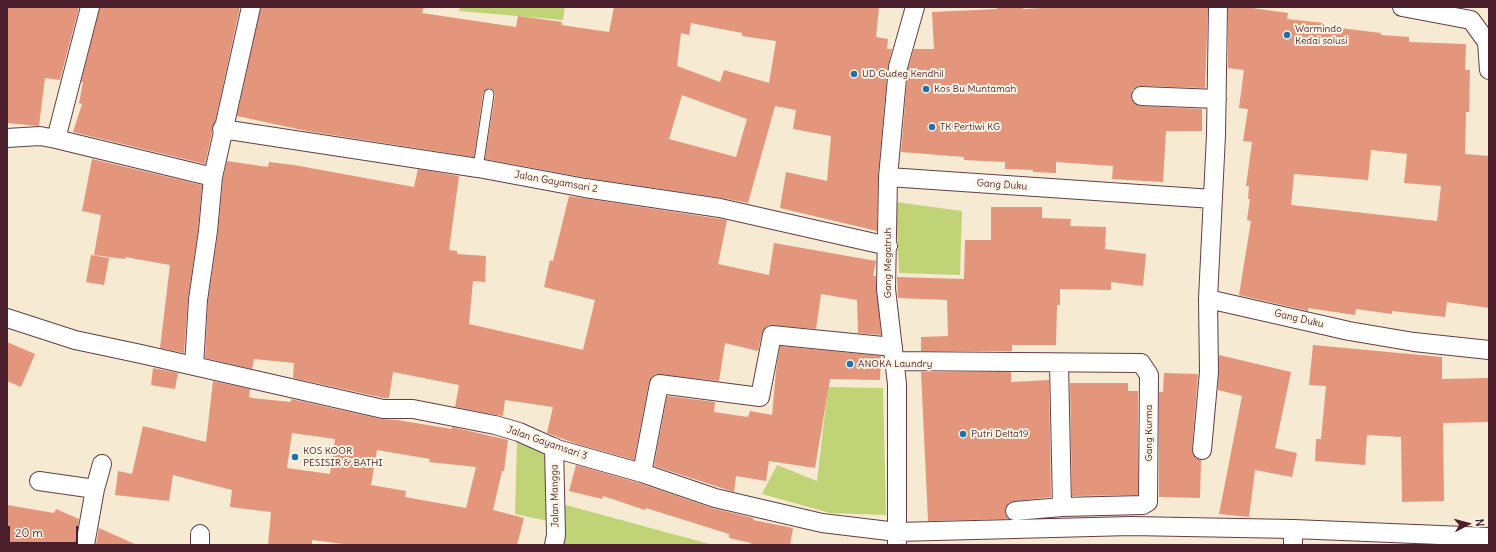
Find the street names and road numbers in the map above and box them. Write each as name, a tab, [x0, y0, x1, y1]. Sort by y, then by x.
street label: Jalan Gayamsari 2	[513, 169, 599, 195]
street label: Gang Duku	[976, 177, 1028, 193]
street label: Gang Megatruh	[882, 228, 894, 298]
street label: Gang Duku	[1273, 307, 1325, 331]
street label: Gang Kurma	[1143, 404, 1155, 462]
street label: Jalan Gayamsari 3	[505, 424, 589, 462]
street label: Jalan Mangga	[548, 464, 562, 528]

